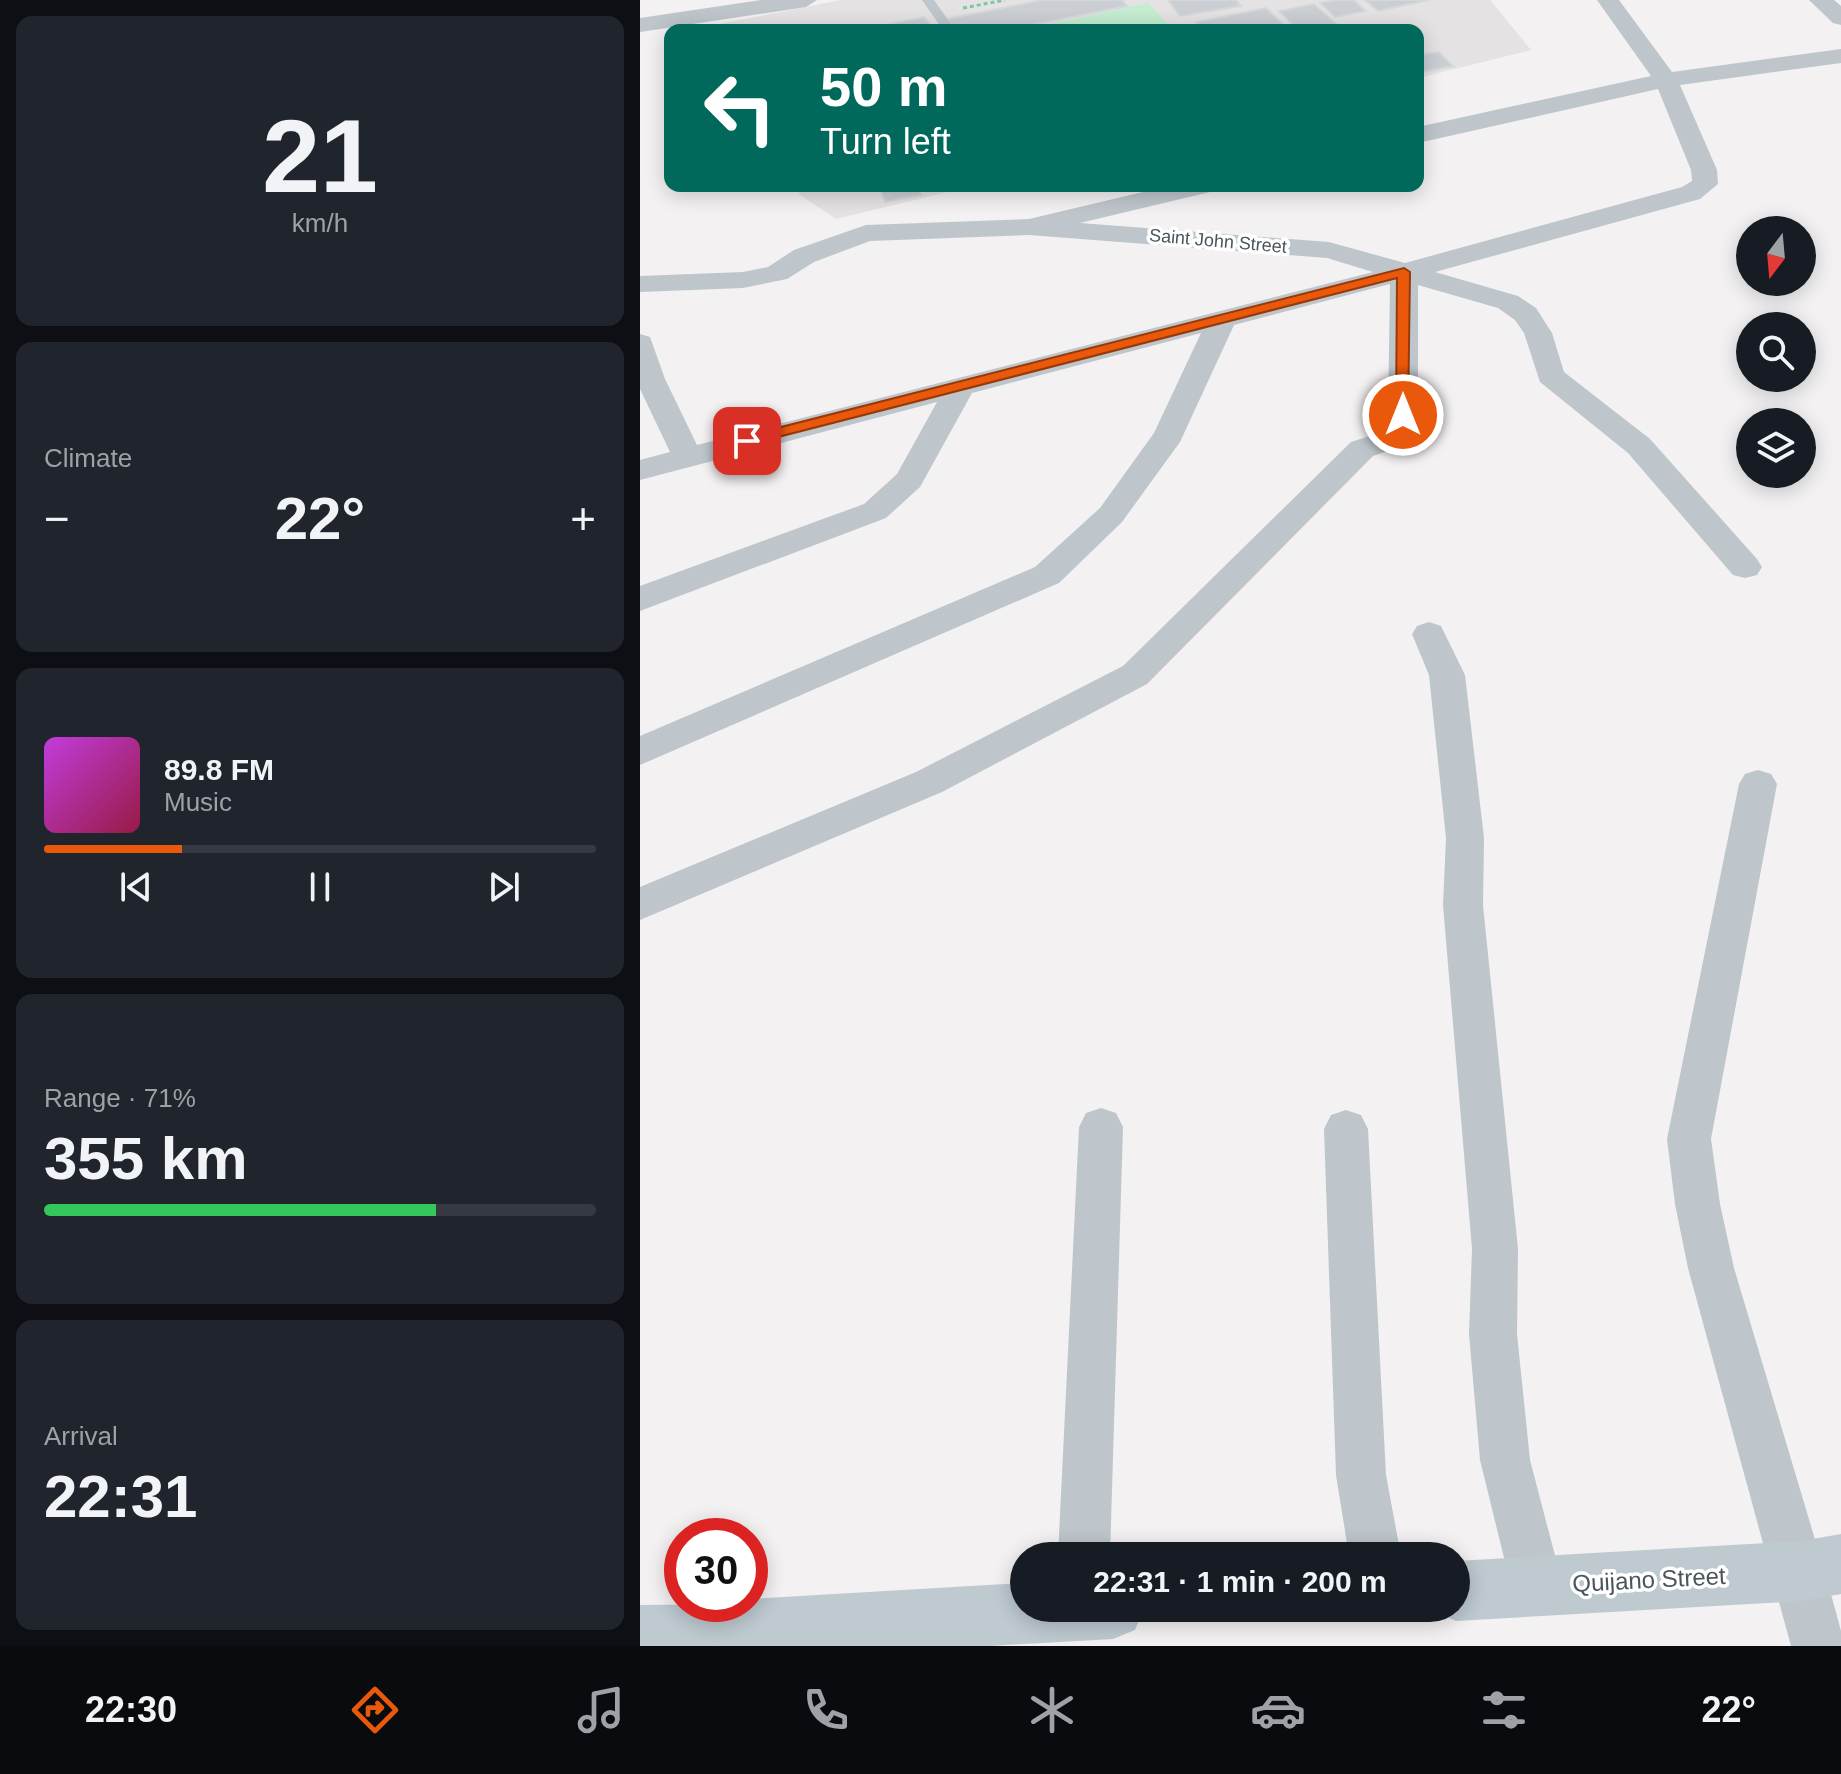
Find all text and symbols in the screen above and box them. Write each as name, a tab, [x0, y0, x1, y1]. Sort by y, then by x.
text: 50 m	[820, 55, 948, 118]
icon: left	[688, 56, 792, 160]
text: 21	[262, 98, 378, 214]
text: Turn left	[820, 121, 951, 162]
text: km/h	[292, 208, 348, 238]
north arrow	[1736, 216, 1816, 296]
map controls	[1736, 216, 1816, 488]
street label: Saint John Street	[1148, 225, 1288, 257]
button: search	[1736, 312, 1816, 392]
position arrow	[1361, 373, 1445, 457]
pin	[713, 407, 781, 475]
button: layers	[1736, 408, 1816, 488]
icon: arrive	[725, 419, 769, 463]
text: Climate	[44, 443, 132, 473]
text: 22°	[275, 485, 365, 552]
text: −	[44, 494, 70, 543]
text: +	[570, 494, 596, 543]
text: 89.8 FM	[164, 753, 274, 786]
text: Music	[164, 787, 232, 817]
icon: previous	[114, 865, 158, 909]
icon: pause	[298, 865, 342, 909]
icon: next	[482, 865, 526, 909]
text: Range · 71%	[44, 1083, 196, 1113]
text: 355 km	[44, 1125, 248, 1192]
text: Arrival	[44, 1421, 118, 1451]
text: 22:31	[44, 1463, 197, 1530]
speed limit sign: 30	[664, 1518, 768, 1622]
street label: Quijano Street	[1572, 1562, 1727, 1597]
text: 22:31 · 1 min · 200 m	[1093, 1565, 1387, 1598]
icon: directions	[347, 1682, 403, 1738]
icon: music	[573, 1682, 629, 1738]
icon: phone	[798, 1682, 854, 1738]
icon: climate	[1024, 1682, 1080, 1738]
icon: car	[1250, 1682, 1306, 1738]
icon: filters	[1476, 1682, 1532, 1738]
text: 22:30	[85, 1689, 177, 1730]
text: 22°	[1702, 1689, 1756, 1730]

